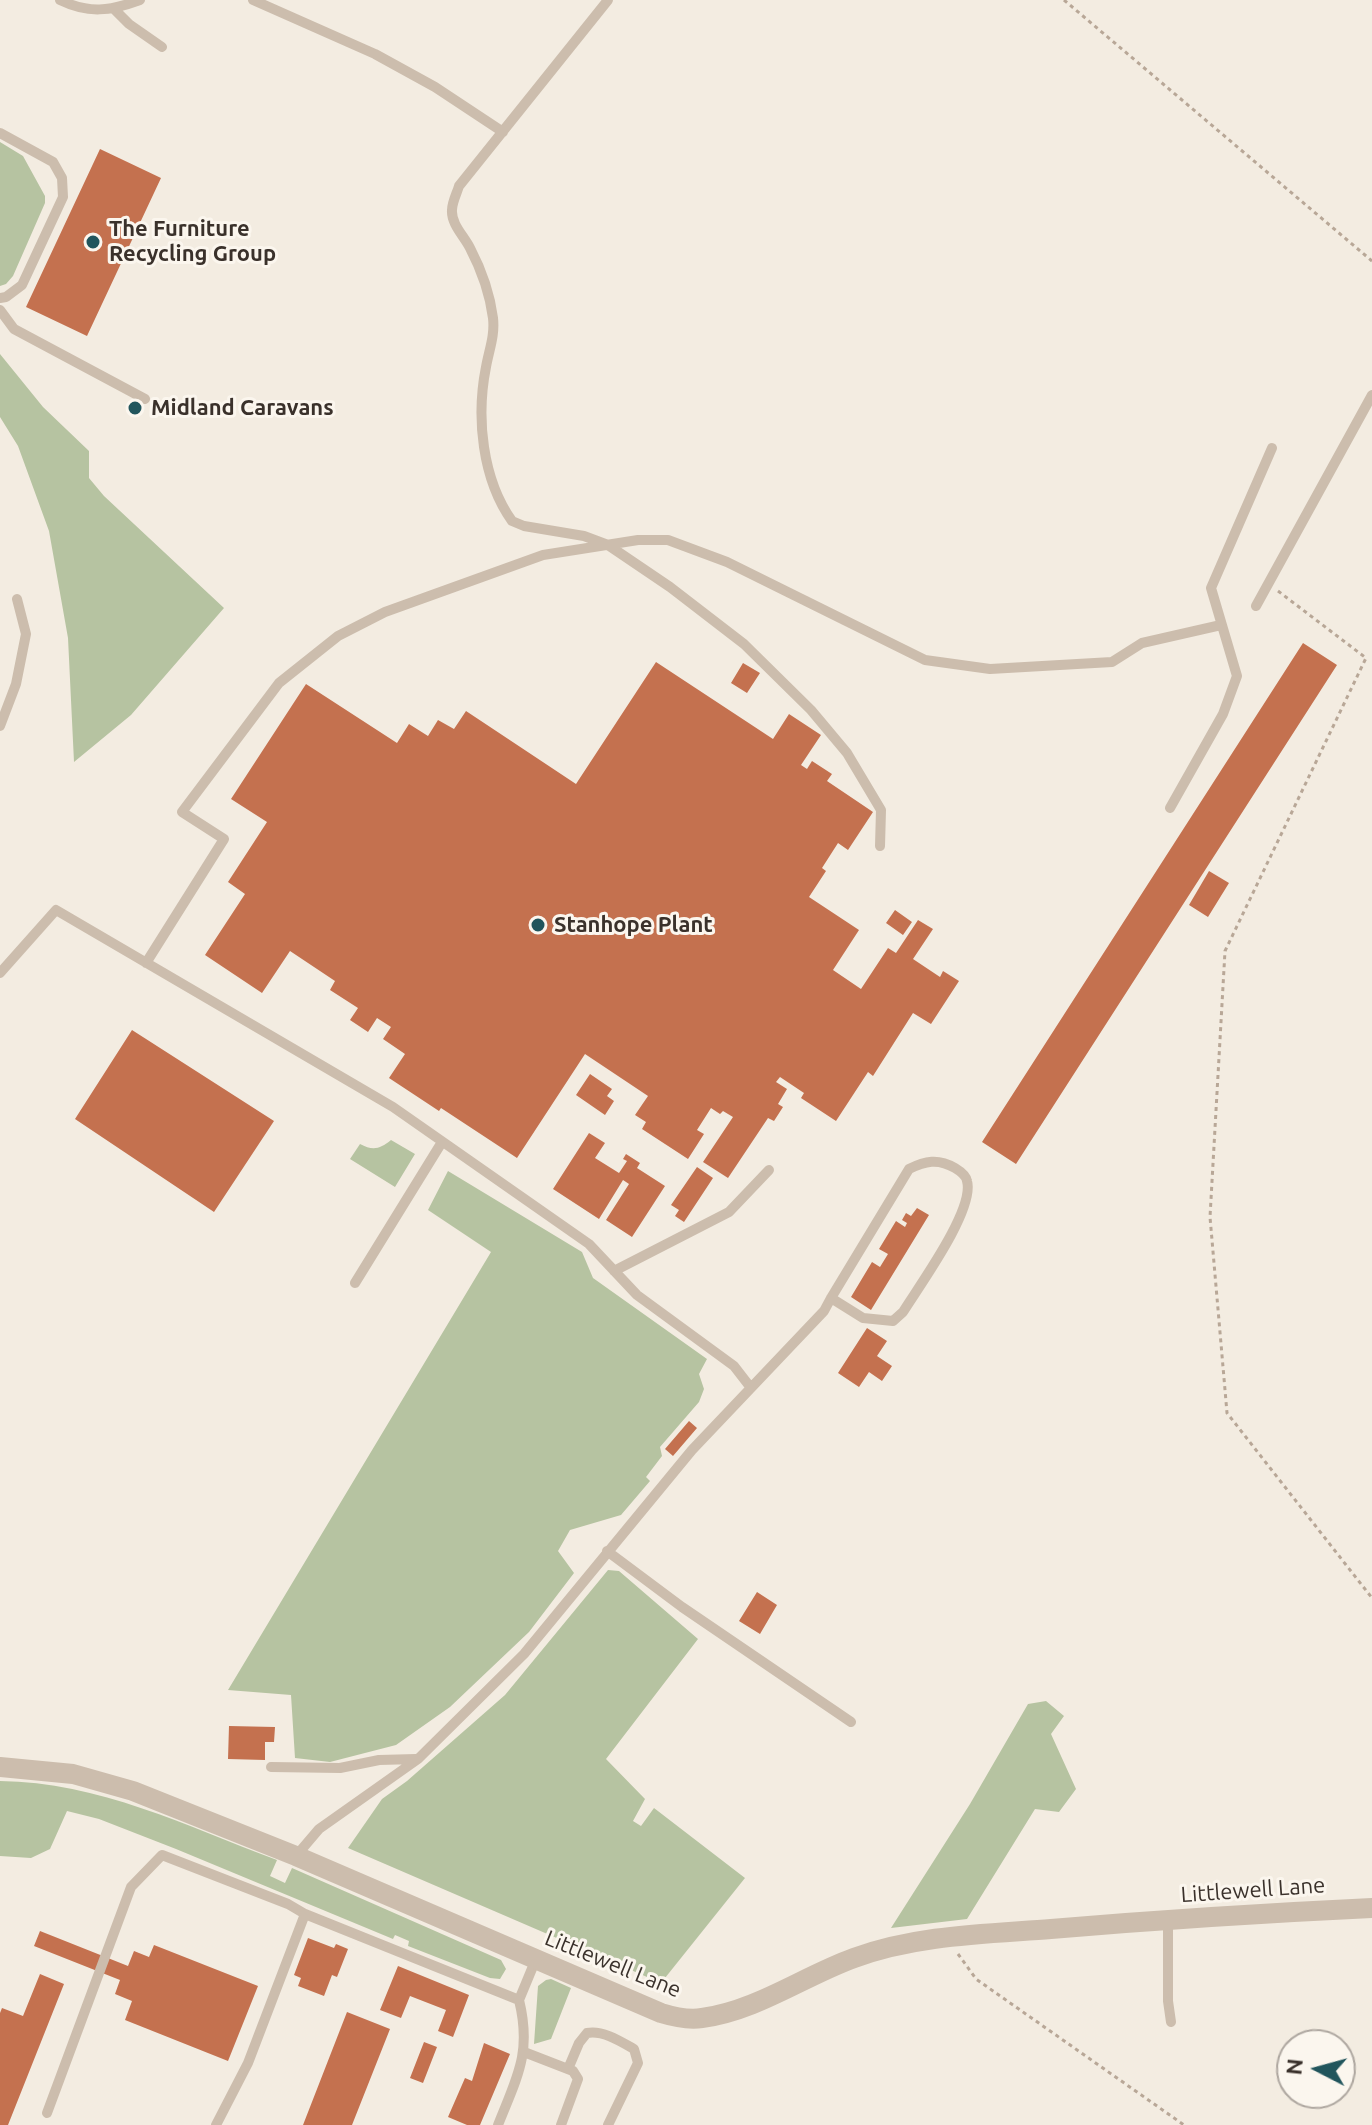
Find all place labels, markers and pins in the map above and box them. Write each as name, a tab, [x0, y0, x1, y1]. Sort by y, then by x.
place label: The Furniture Recycling Group	[109, 216, 276, 268]
marker: The Furniture Recycling Group	[84, 233, 102, 251]
place label: Midland Caravans	[151, 395, 334, 421]
marker: Midland Caravans	[126, 399, 144, 417]
place label: Stanhope Plant	[554, 912, 713, 938]
marker: Stanhope Plant	[529, 916, 547, 934]

